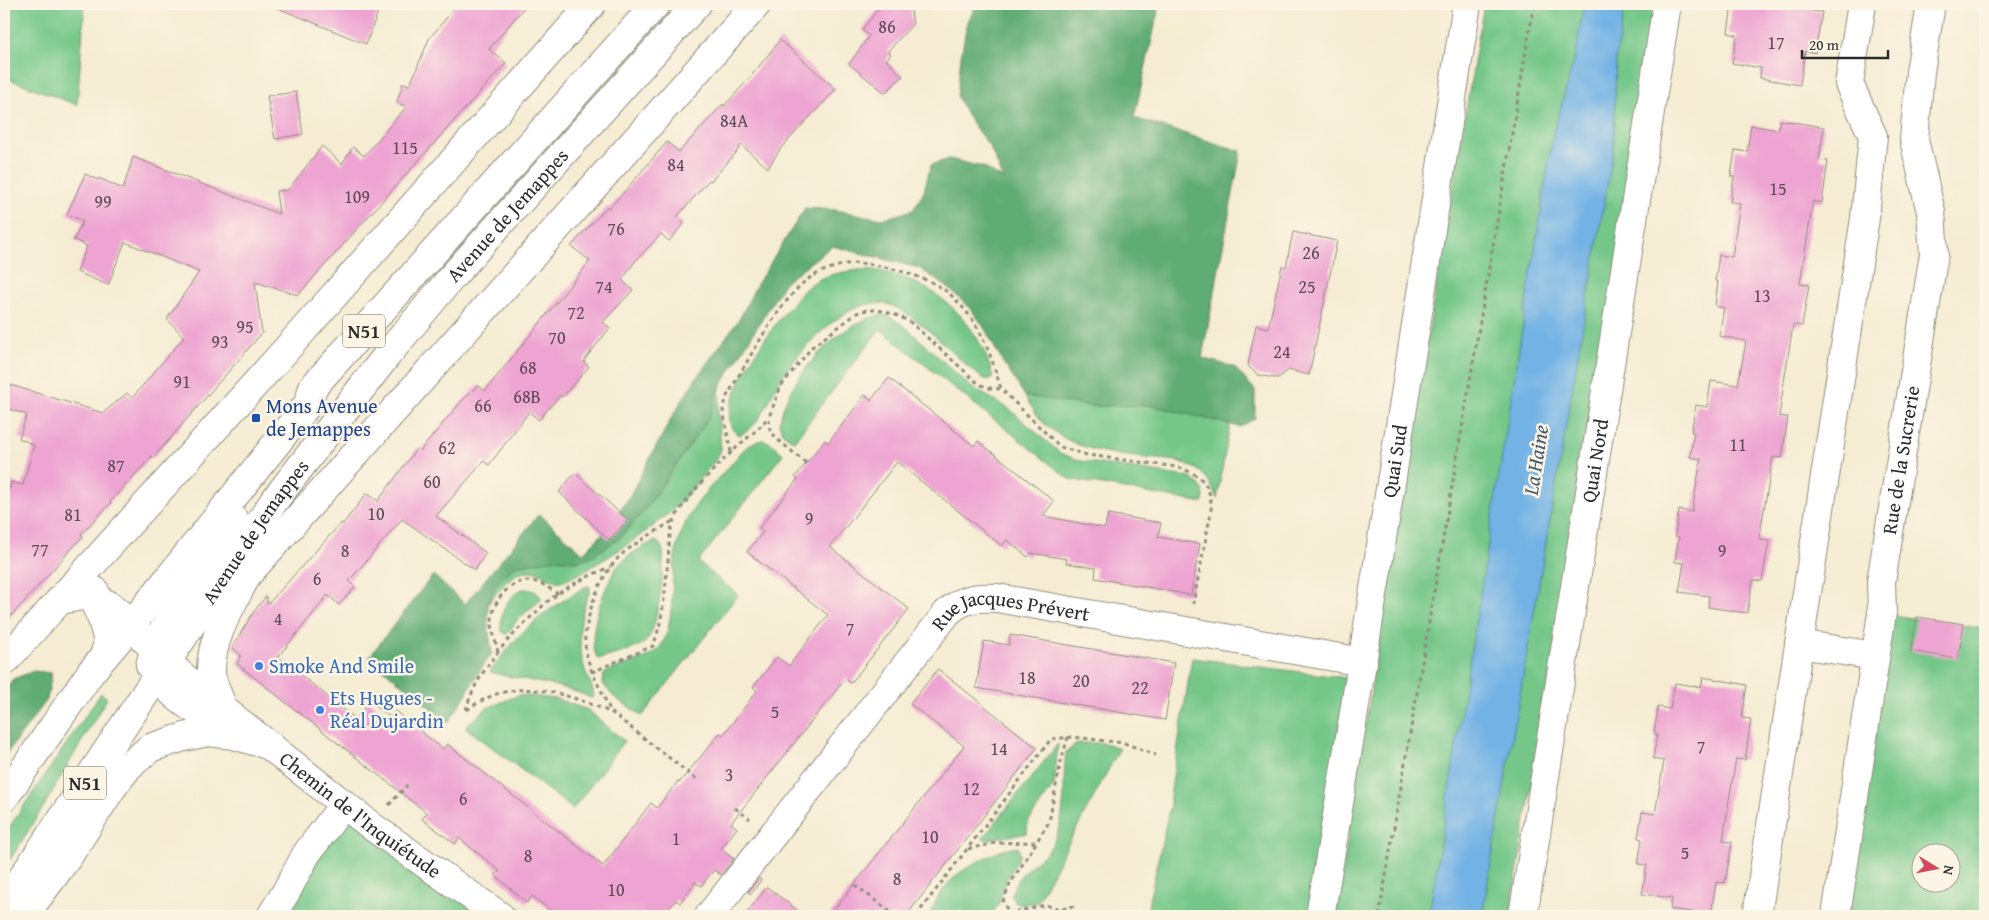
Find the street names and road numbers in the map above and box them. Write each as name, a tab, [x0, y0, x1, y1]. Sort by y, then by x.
street label: Avenue de Jemappes	[439, 142, 575, 288]
road number: N51	[343, 314, 385, 348]
street label: Rue de la Sucrerie	[1874, 384, 1927, 536]
street label: Quai Nord	[1573, 416, 1615, 505]
street label: Quai Sud	[1374, 422, 1414, 500]
street label: Avenue de Jemappes	[194, 453, 315, 610]
street label: Rue Jacques Prévert	[924, 583, 1092, 636]
street label: Chemin de l'Inquiétude	[274, 744, 448, 885]
road number: N51	[64, 766, 106, 800]

